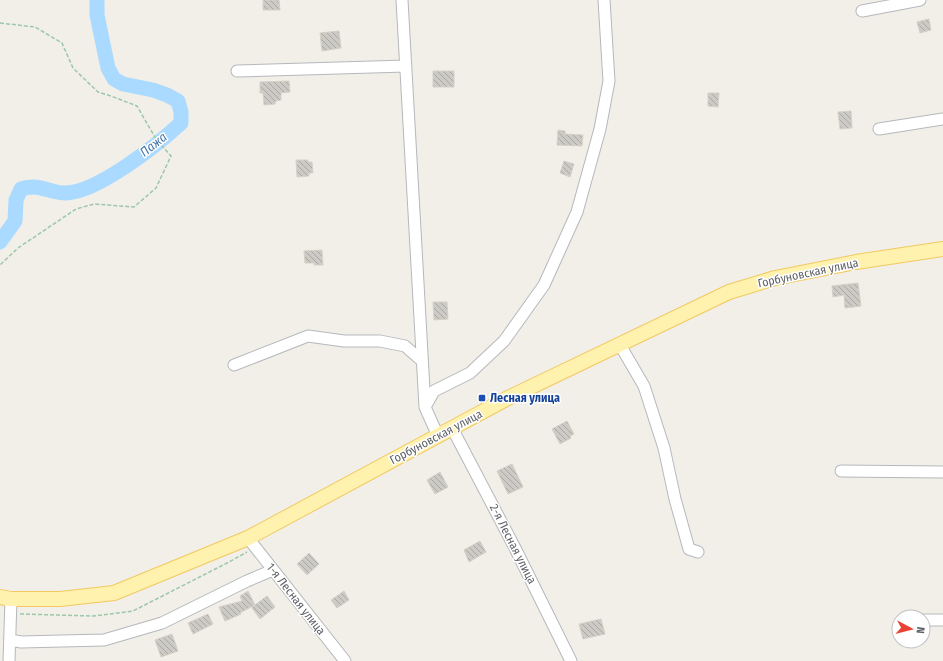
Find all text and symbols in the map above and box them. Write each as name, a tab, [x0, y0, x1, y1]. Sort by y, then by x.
water label: Пажа	[137, 129, 170, 160]
street label: Горбуновская улица	[756, 255, 860, 291]
place label: Лесная улица	[490, 391, 560, 405]
marker: Лесная улица	[477, 393, 487, 403]
street label: Горбуновская улица	[387, 407, 485, 467]
street label: 2-я Лесная улица	[487, 502, 539, 586]
street label: 1-я Лесная улица	[264, 560, 328, 638]
north arrow	[891, 609, 931, 649]
text: N	[914, 626, 927, 634]

